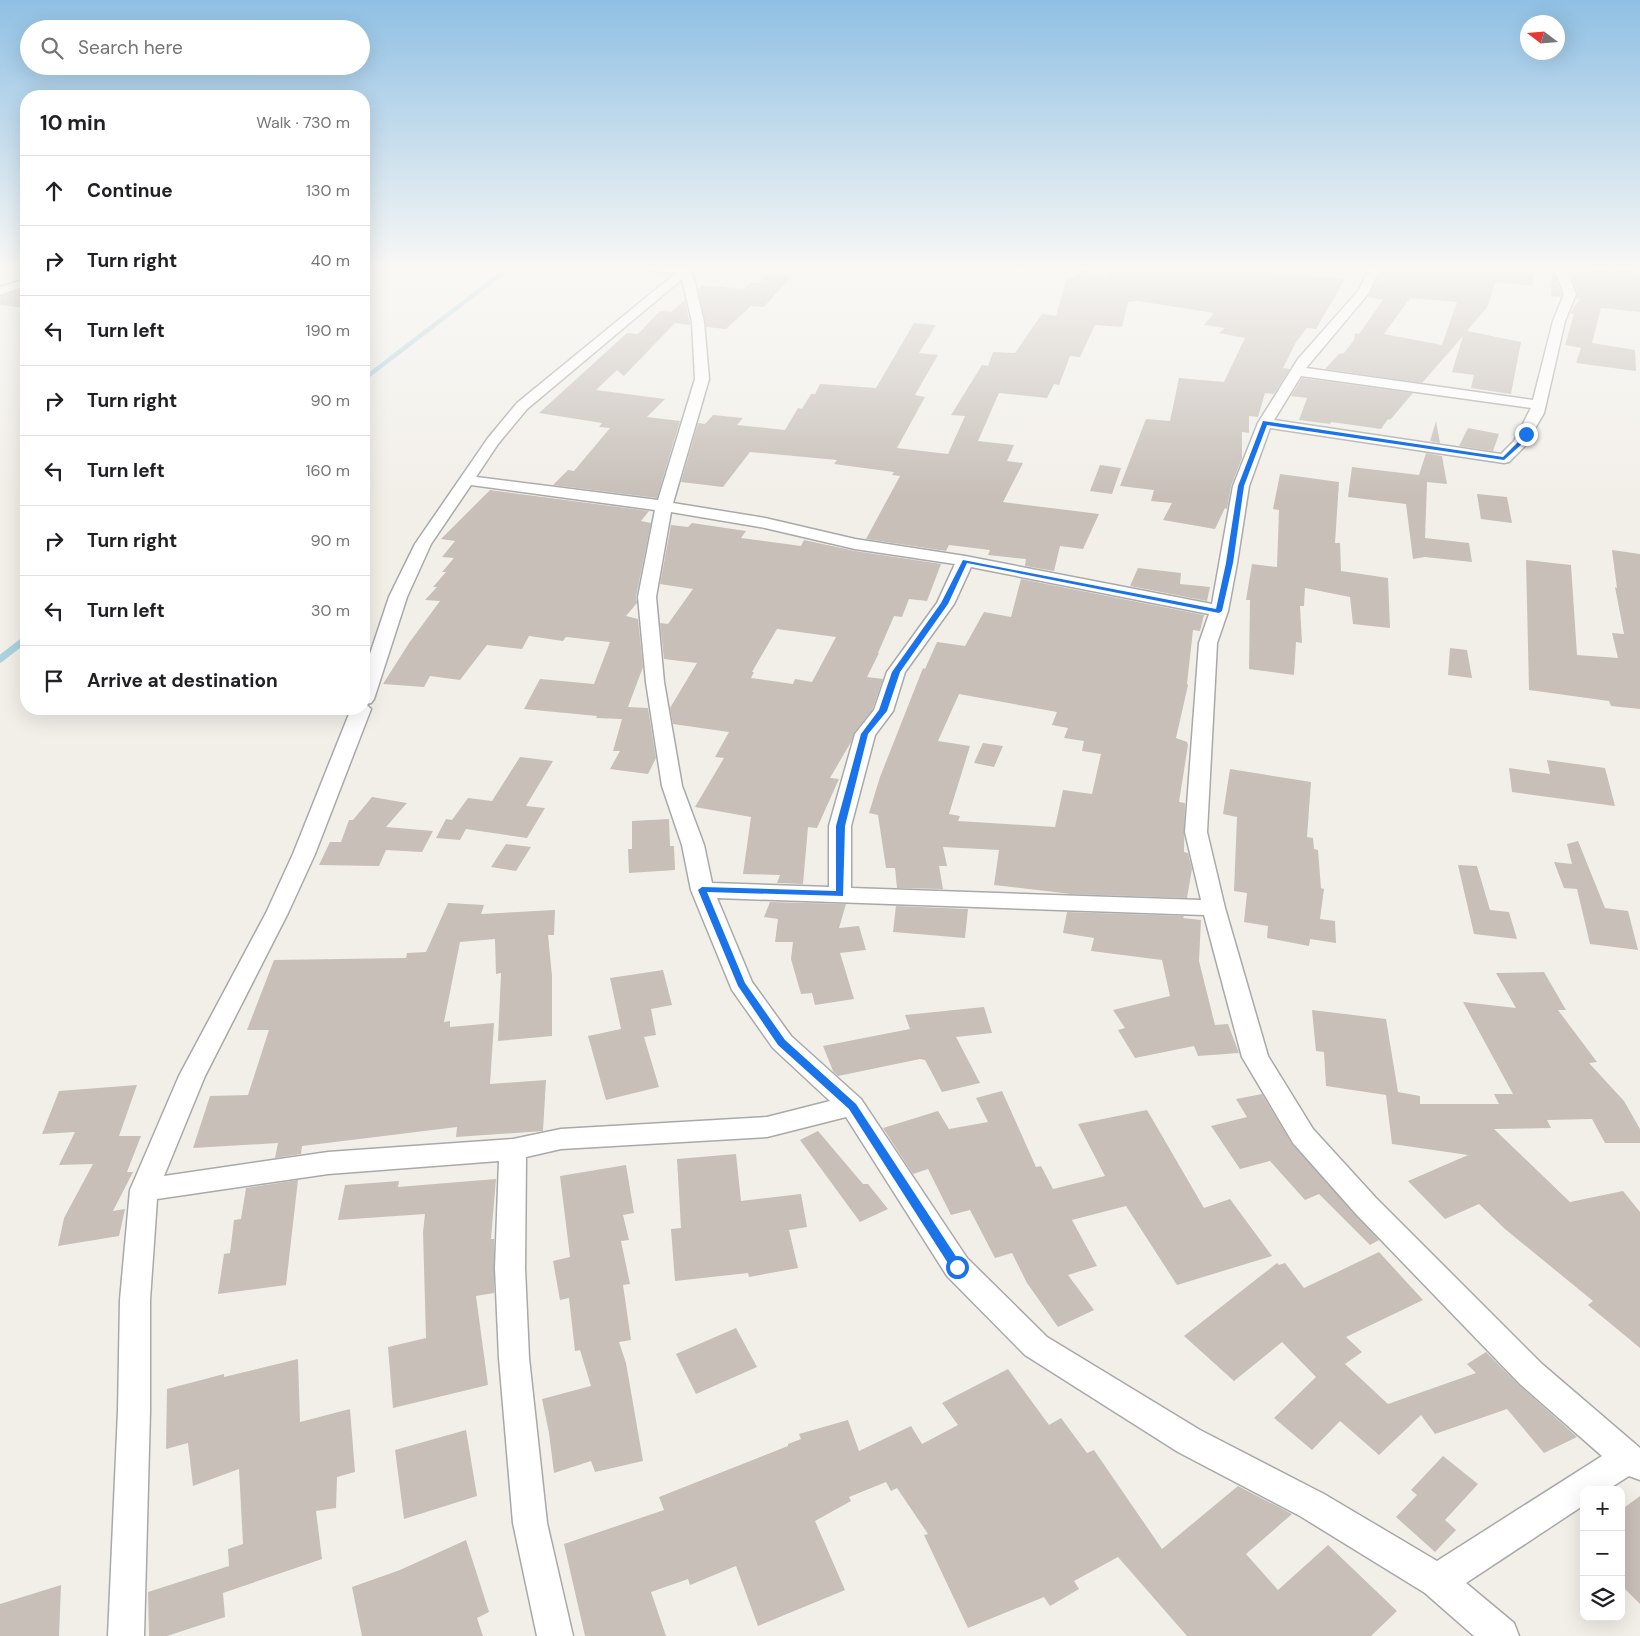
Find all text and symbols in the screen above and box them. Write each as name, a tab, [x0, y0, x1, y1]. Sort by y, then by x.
north arrow	[1520, 15, 1565, 60]
search box	[20, 20, 370, 75]
icon: search	[38, 34, 66, 62]
text: Search here	[78, 35, 183, 60]
text: 10 min	[40, 109, 106, 137]
text: Walk · 730 m	[256, 112, 350, 133]
icon: ahead	[40, 177, 68, 205]
text: Continue	[87, 178, 173, 203]
text: 130 m	[306, 180, 350, 201]
icon: right	[40, 247, 68, 275]
text: Turn right	[87, 248, 177, 273]
text: 40 m	[311, 250, 350, 271]
icon: left	[40, 317, 68, 345]
text: Turn left	[87, 318, 165, 343]
text: 190 m	[306, 320, 350, 341]
icon: right	[40, 387, 68, 415]
text: Turn right	[87, 388, 177, 413]
text: 90 m	[310, 390, 350, 411]
route end	[1515, 423, 1538, 446]
icon: left	[40, 457, 68, 485]
text: Turn left	[87, 458, 165, 483]
text: 160 m	[306, 460, 350, 481]
icon: right	[40, 527, 68, 555]
text: Turn right	[87, 528, 177, 553]
text: 90 m	[310, 530, 350, 551]
icon: left	[40, 597, 68, 625]
text: Turn left	[87, 598, 165, 623]
text: 30 m	[311, 600, 350, 621]
icon: arrive	[40, 667, 68, 695]
text: Arrive at destination	[87, 668, 278, 693]
route start	[946, 1256, 969, 1279]
map controls	[1580, 1486, 1625, 1621]
button: +	[1580, 1486, 1625, 1531]
button: −	[1580, 1531, 1625, 1576]
button: layers	[1580, 1576, 1625, 1621]

